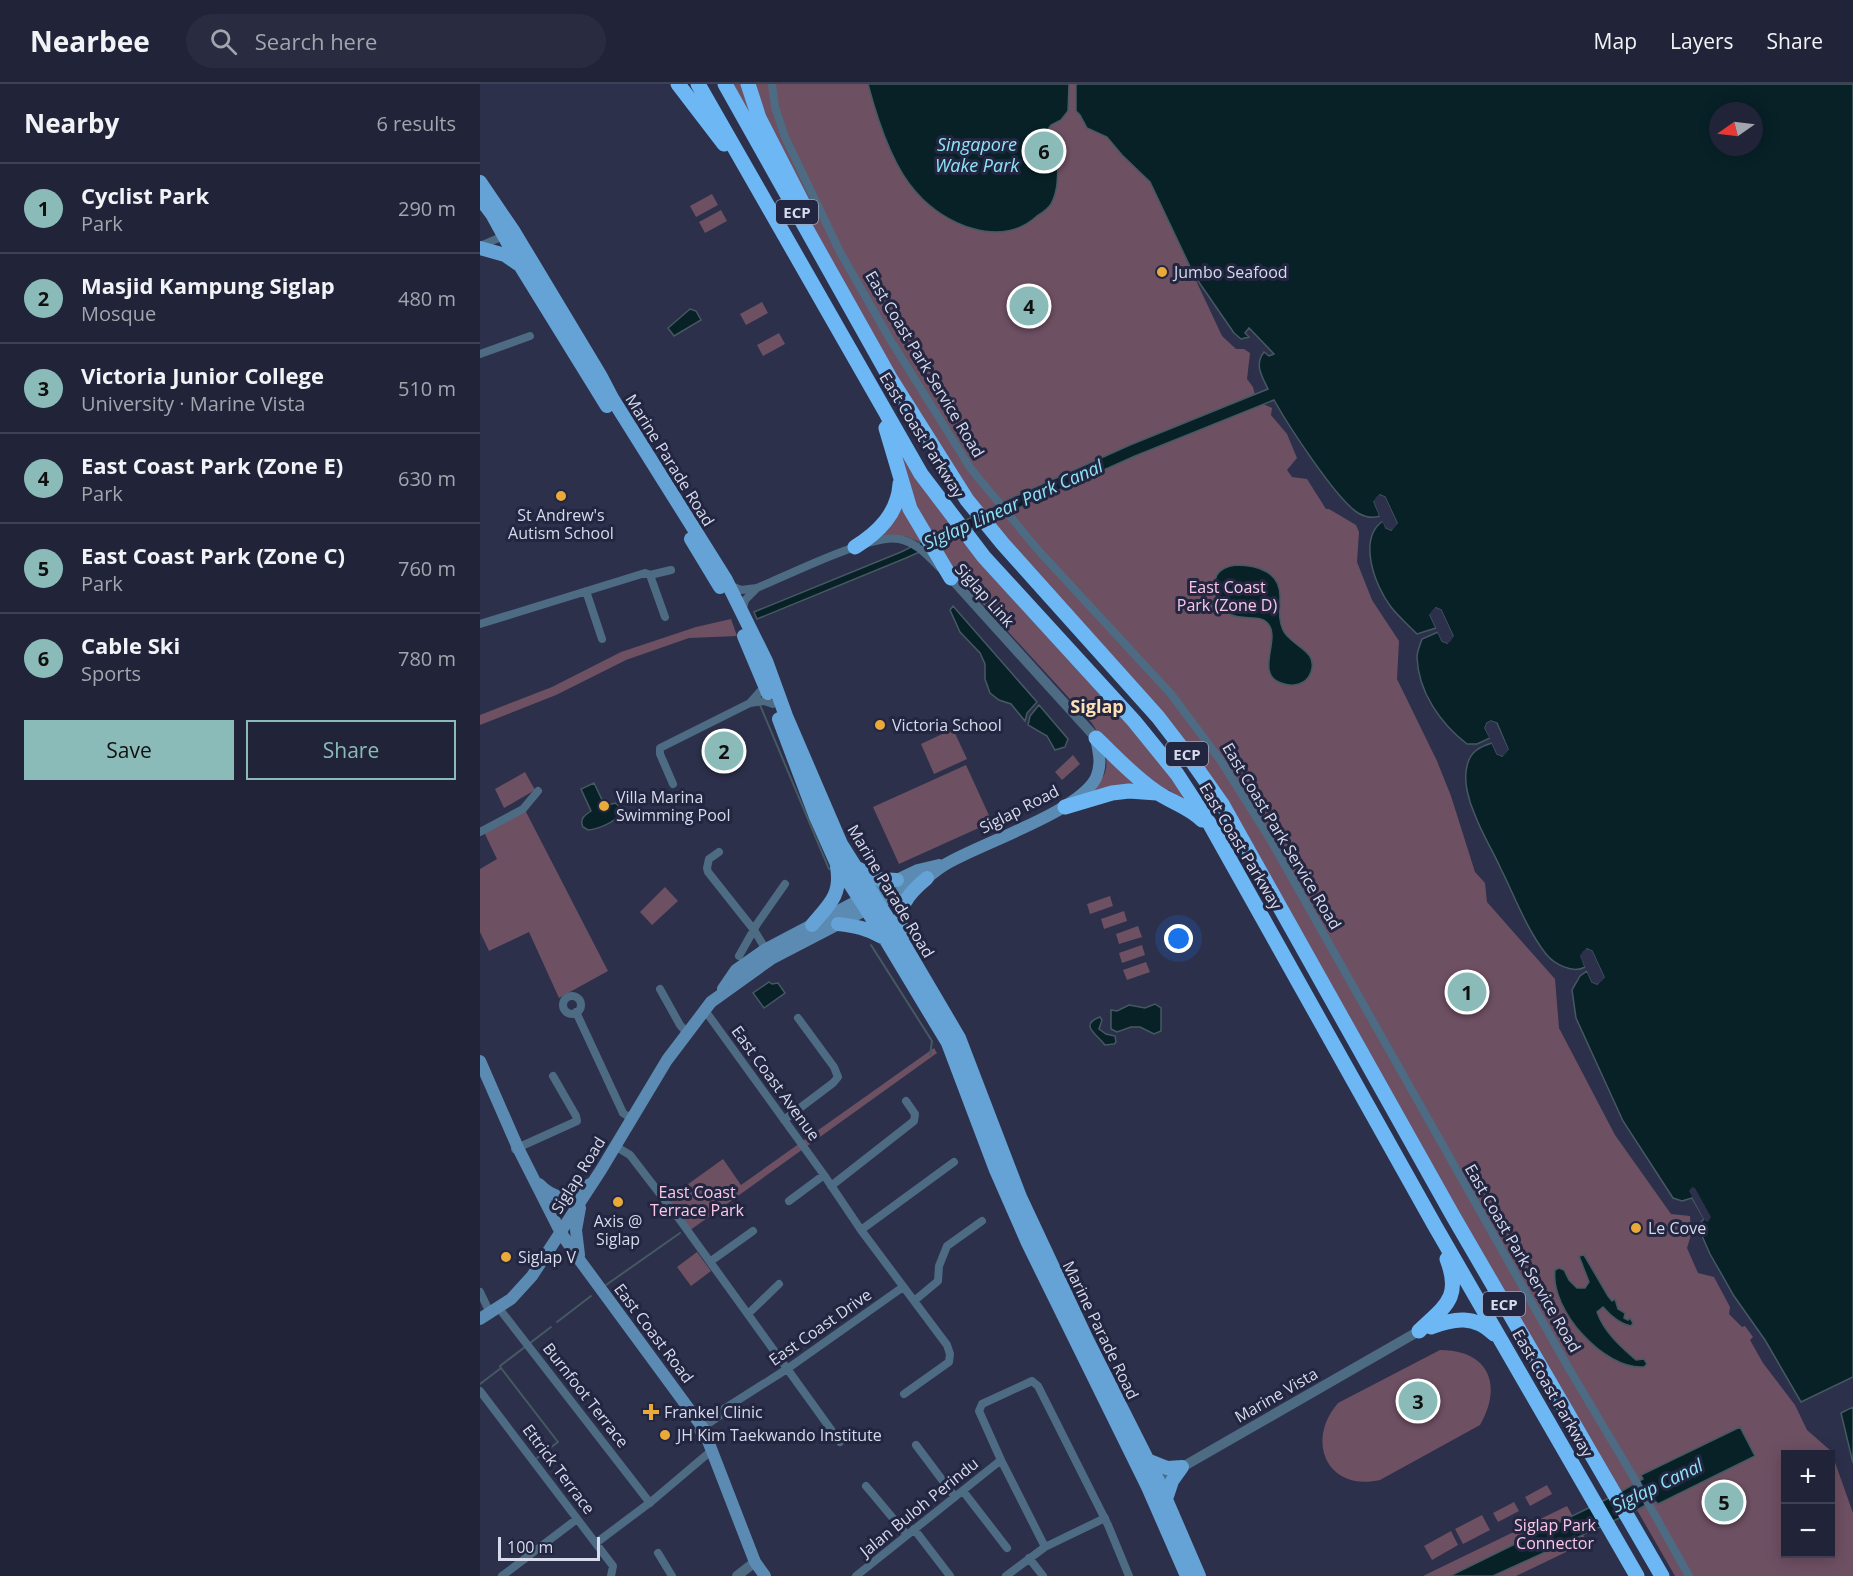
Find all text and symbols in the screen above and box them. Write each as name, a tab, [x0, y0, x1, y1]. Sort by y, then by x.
search box	[186, 14, 606, 68]
text: Nearbee	[30, 22, 150, 60]
icon: search	[207, 25, 240, 58]
text: Search here	[255, 26, 377, 56]
text: Map	[1594, 27, 1637, 55]
text: Layers	[1670, 27, 1734, 55]
text: Share	[1767, 27, 1823, 55]
north arrow	[1709, 102, 1763, 156]
text: Nearby	[24, 105, 119, 141]
text: 6 results	[376, 110, 456, 137]
pin: 6	[1024, 128, 1064, 174]
water label: Singapore Wake Park	[935, 132, 1020, 177]
text: Cyclist Park	[81, 180, 209, 210]
text: 1	[38, 195, 49, 222]
text: 290 m	[398, 195, 456, 222]
road number: ECP	[776, 200, 818, 224]
text: Park	[81, 210, 123, 237]
place label: Jumbo Seafood	[1172, 261, 1288, 283]
marker: Jumbo Seafood	[1155, 265, 1169, 279]
street label: East Coast Park Service Road	[860, 266, 990, 462]
text: Masjid Kampung Siglap	[81, 270, 335, 300]
pin: 4	[1010, 284, 1048, 328]
text: 2	[38, 285, 49, 312]
text: 480 m	[398, 285, 456, 312]
text: Mosque	[81, 300, 156, 327]
text: Victoria Junior College	[81, 360, 324, 390]
street label: East Coast Parkway	[874, 368, 970, 503]
text: 3	[38, 375, 49, 402]
text: 510 m	[398, 375, 456, 402]
text: University · Marine Vista	[81, 390, 305, 417]
street label: Marine Parade Road	[620, 390, 720, 530]
text: East Coast Park (Zone E)	[81, 450, 343, 480]
water label: Siglap Linear Park Canal	[919, 453, 1107, 554]
text: 4	[38, 465, 49, 492]
text: 630 m	[398, 465, 456, 492]
text: Park	[81, 480, 123, 507]
marker: St Andrew's Autism School	[554, 489, 568, 503]
place label: St Andrew's Autism School	[508, 504, 614, 544]
text: East Coast Park (Zone C)	[81, 540, 345, 570]
text: 5	[38, 555, 49, 582]
text: 760 m	[398, 555, 456, 582]
street label: Siglap Link	[950, 558, 1020, 632]
text: Park	[81, 570, 123, 597]
park label: East Coast Park (Zone D)	[1177, 576, 1277, 616]
text: Cable Ski	[81, 630, 180, 660]
text: 6	[38, 645, 49, 672]
text: 780 m	[398, 645, 456, 672]
text: Sports	[81, 660, 141, 687]
district label: Siglap	[1070, 694, 1124, 718]
place label: Victoria School	[892, 714, 1002, 736]
marker: Victoria School	[873, 718, 887, 732]
button: Save	[24, 720, 234, 780]
button: Share	[246, 720, 456, 780]
pin: 2	[704, 728, 744, 774]
street label: East Coast Park Service Road	[1217, 738, 1347, 934]
road number: ECP	[1166, 742, 1208, 766]
street label: East Coast Parkway	[1194, 779, 1288, 914]
street label: Siglap Road	[975, 780, 1063, 838]
place label: Villa Marina Swimming Pool	[616, 786, 730, 826]
marker: Villa Marina Swimming Pool	[597, 799, 611, 813]
street label: Marine Parade Road	[842, 820, 940, 962]
your location	[1164, 924, 1193, 953]
pin: 1	[1448, 970, 1486, 1014]
street label: East Coast Avenue	[727, 1021, 825, 1145]
street label: Siglap Road	[546, 1132, 610, 1218]
street label: East Coast Park Service Road	[1460, 1160, 1586, 1356]
park label: East Coast Terrace Park	[650, 1181, 745, 1221]
marker: Axis @ Siglap	[611, 1195, 625, 1209]
place label: Axis @ Siglap	[594, 1210, 642, 1250]
place label: Le Cove	[1648, 1217, 1706, 1239]
marker: Le Cove	[1629, 1221, 1643, 1235]
place label: Siglap V	[518, 1246, 576, 1268]
marker: Siglap V	[499, 1250, 513, 1264]
street label: Marine Parade Road	[1058, 1257, 1144, 1403]
street label: East Coast Road	[609, 1279, 699, 1387]
street label: East Coast Drive	[764, 1283, 876, 1371]
road number: ECP	[1483, 1292, 1525, 1316]
street label: East Coast Parkway	[1507, 1325, 1599, 1462]
street label: Burnfoot Terrace	[538, 1338, 634, 1452]
street label: Marine Vista	[1230, 1362, 1322, 1428]
pin: 3	[1398, 1378, 1438, 1424]
place label: Frankel Clinic	[664, 1401, 763, 1423]
marker: Frankel Clinic	[642, 1403, 660, 1421]
street label: Ettrick Terrace	[518, 1419, 600, 1519]
place label: JH Kim Taekwando Institute	[675, 1424, 882, 1446]
marker: JH Kim Taekwando Institute	[658, 1428, 672, 1442]
map controls	[1781, 1450, 1835, 1558]
button: +	[1781, 1450, 1835, 1504]
street label: Jalan Buloh Perindu	[854, 1452, 983, 1563]
water label: Siglap Canal	[1607, 1452, 1707, 1517]
pin: 5	[1704, 1480, 1744, 1524]
button: −	[1781, 1504, 1835, 1558]
park label: Siglap Park Connector	[1514, 1514, 1597, 1554]
scale bar	[498, 1534, 600, 1562]
text: 100 m	[507, 1536, 553, 1558]

